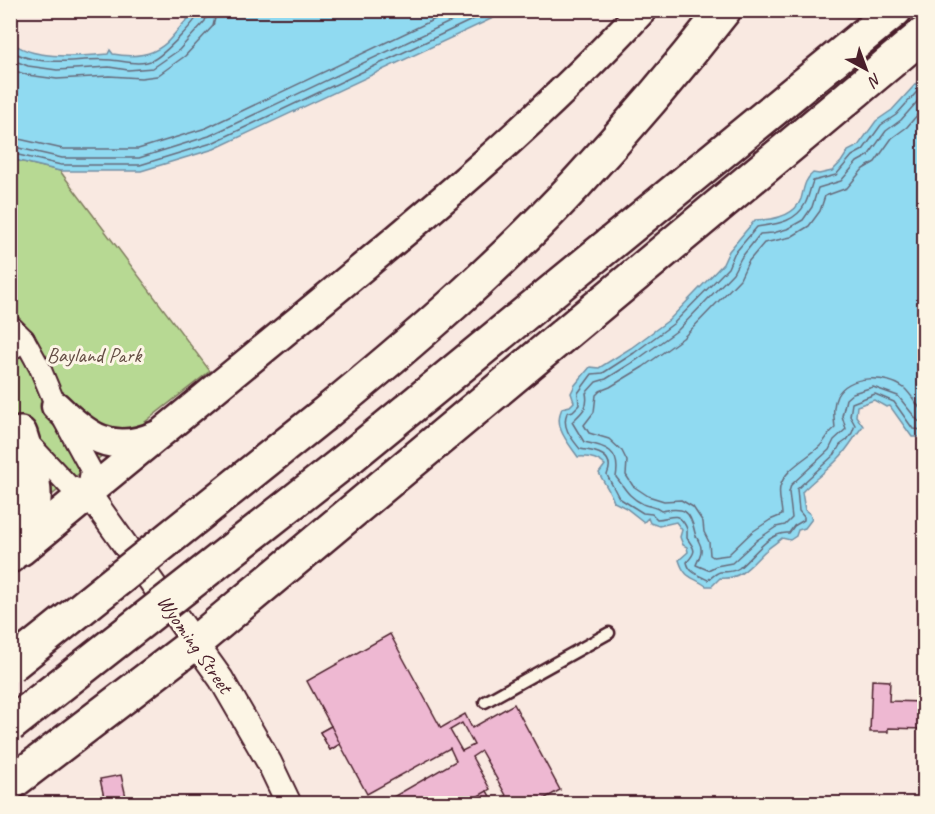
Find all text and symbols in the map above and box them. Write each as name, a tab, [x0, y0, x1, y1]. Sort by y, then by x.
north arrow	[836, 39, 896, 99]
text: N	[863, 69, 885, 92]
park label: Bayland Park	[47, 342, 142, 368]
street label: Wyoming Street	[152, 590, 240, 700]

